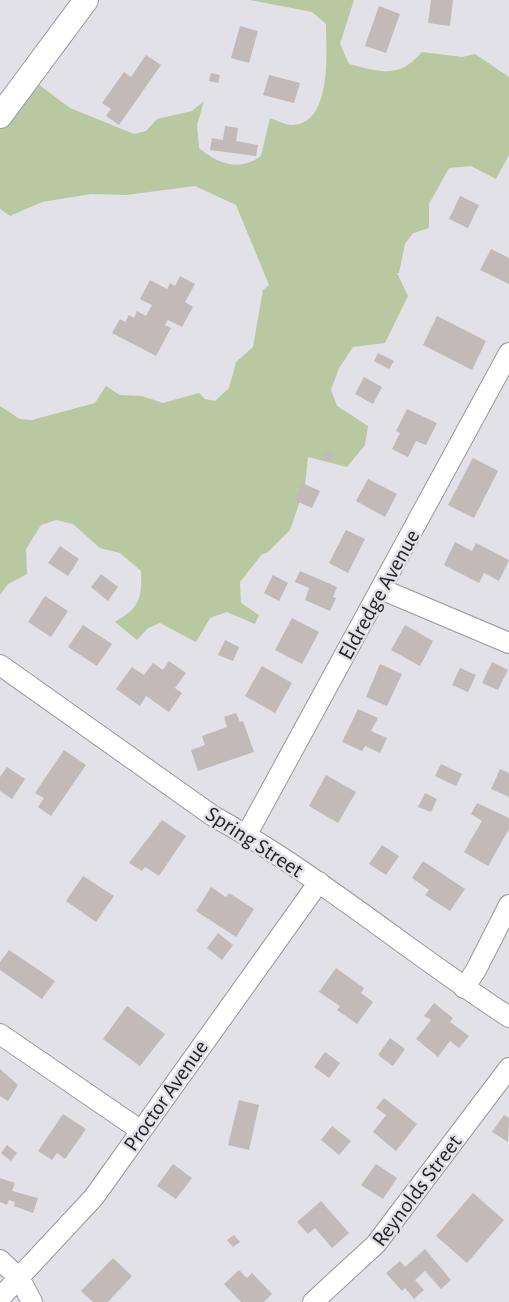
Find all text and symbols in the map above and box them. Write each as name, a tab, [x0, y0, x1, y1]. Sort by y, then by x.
street label: Eldredge Avenue	[334, 526, 424, 663]
street label: Spring Street	[202, 802, 307, 881]
street label: Proctor Avenue	[120, 1036, 212, 1155]
street label: Reynolds Street	[368, 1131, 466, 1251]

